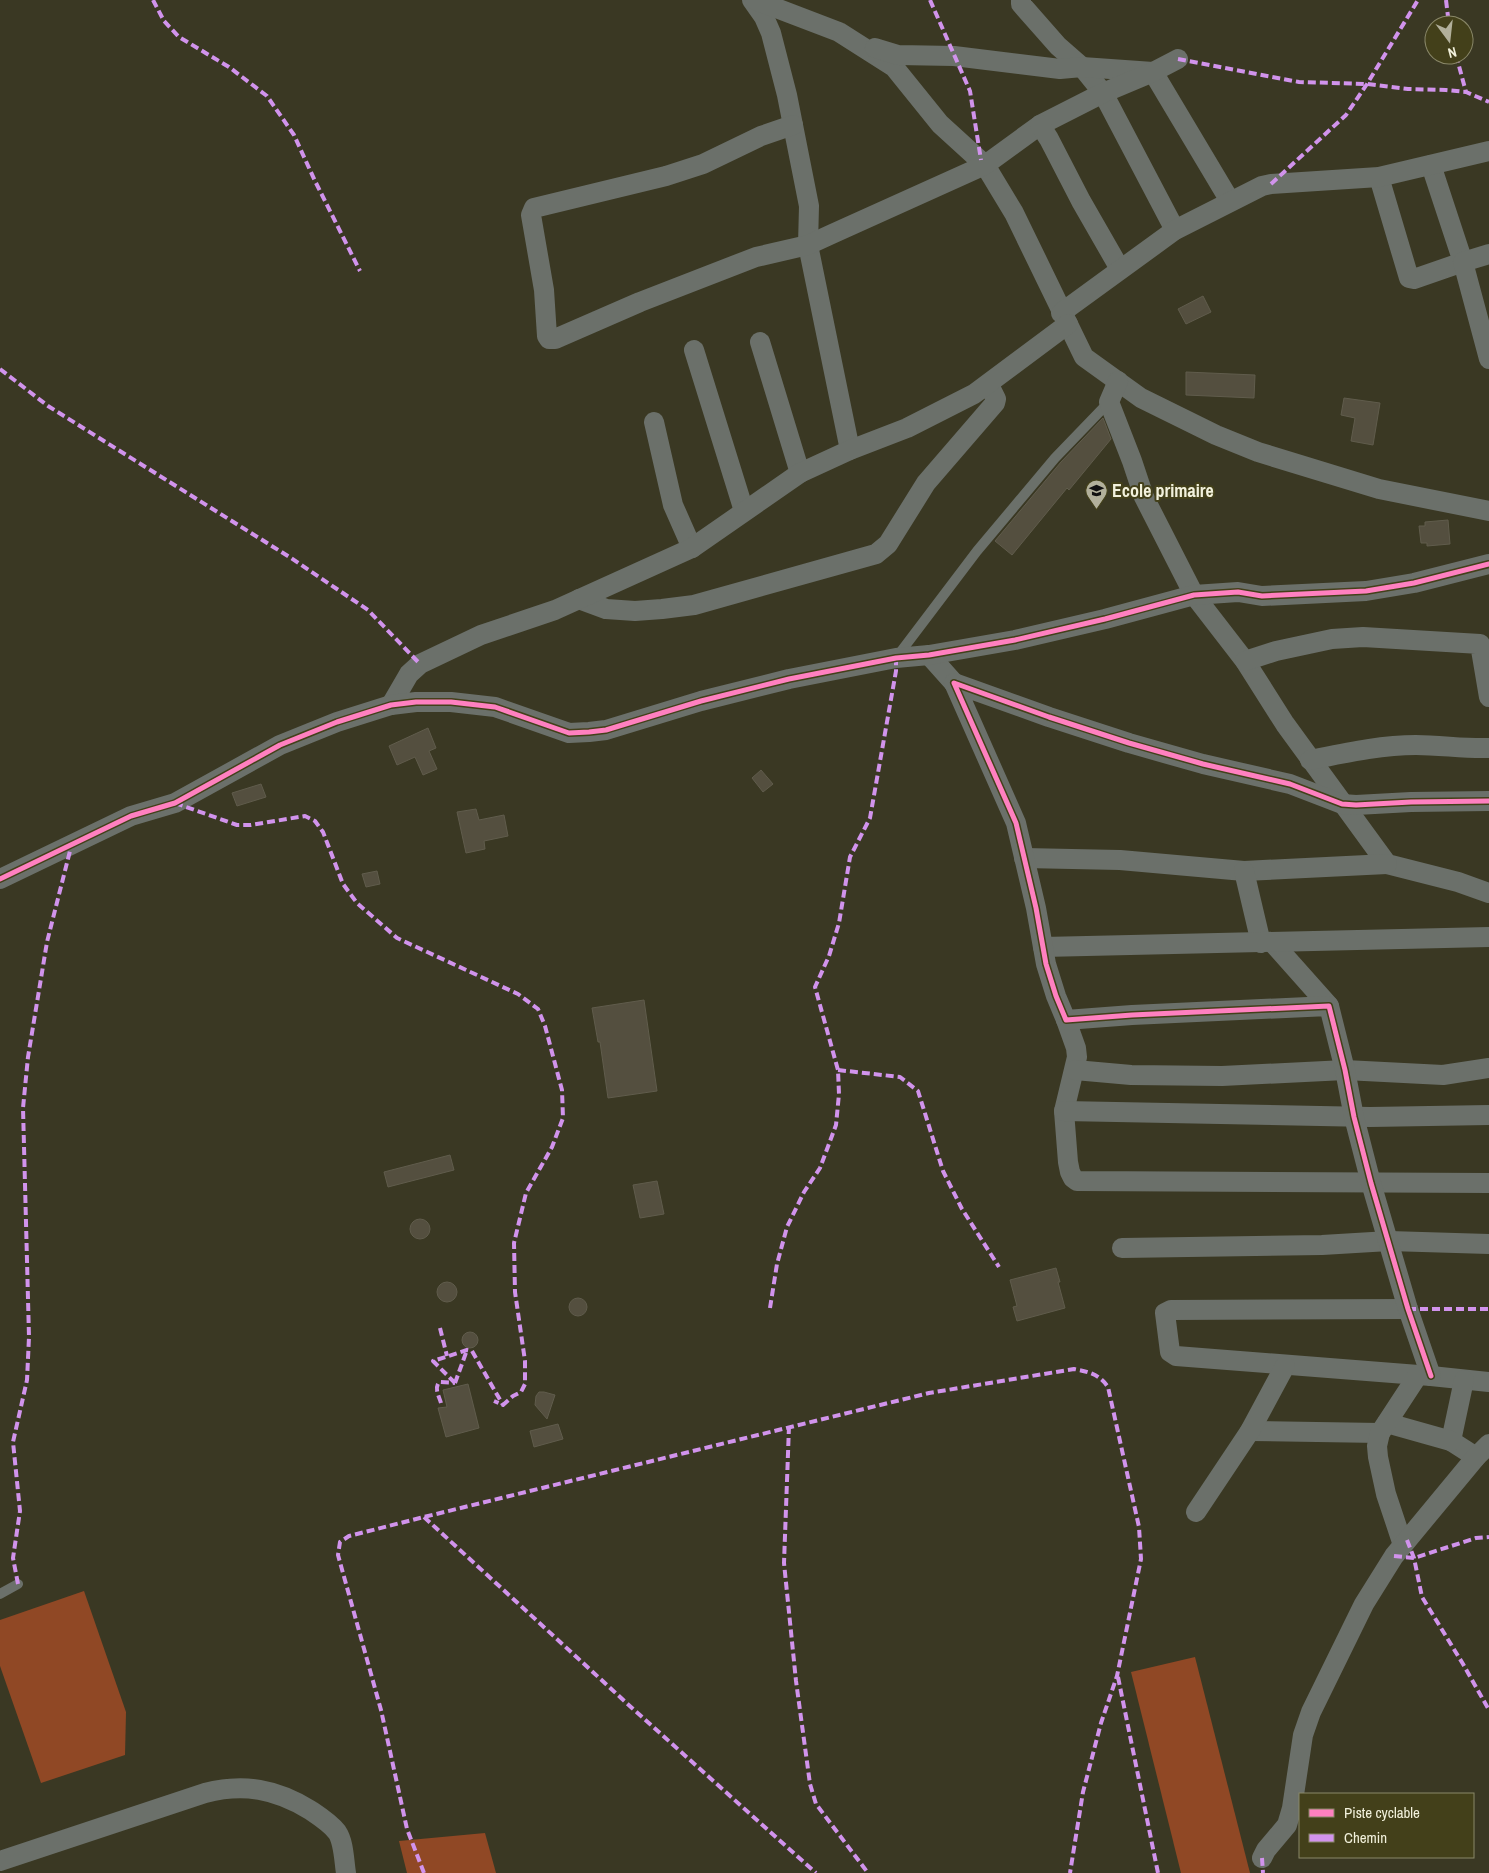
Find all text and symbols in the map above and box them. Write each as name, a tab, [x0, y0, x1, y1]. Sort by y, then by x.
north arrow	[1424, 15, 1474, 65]
text: N	[1446, 43, 1459, 62]
place label: Ecole primaire	[1112, 478, 1214, 503]
school or university icon: Ecole primaire	[1084, 479, 1108, 510]
legend	[1299, 1793, 1474, 1858]
text: Piste cyclable	[1344, 1802, 1420, 1823]
text: Chemin	[1344, 1827, 1387, 1848]

